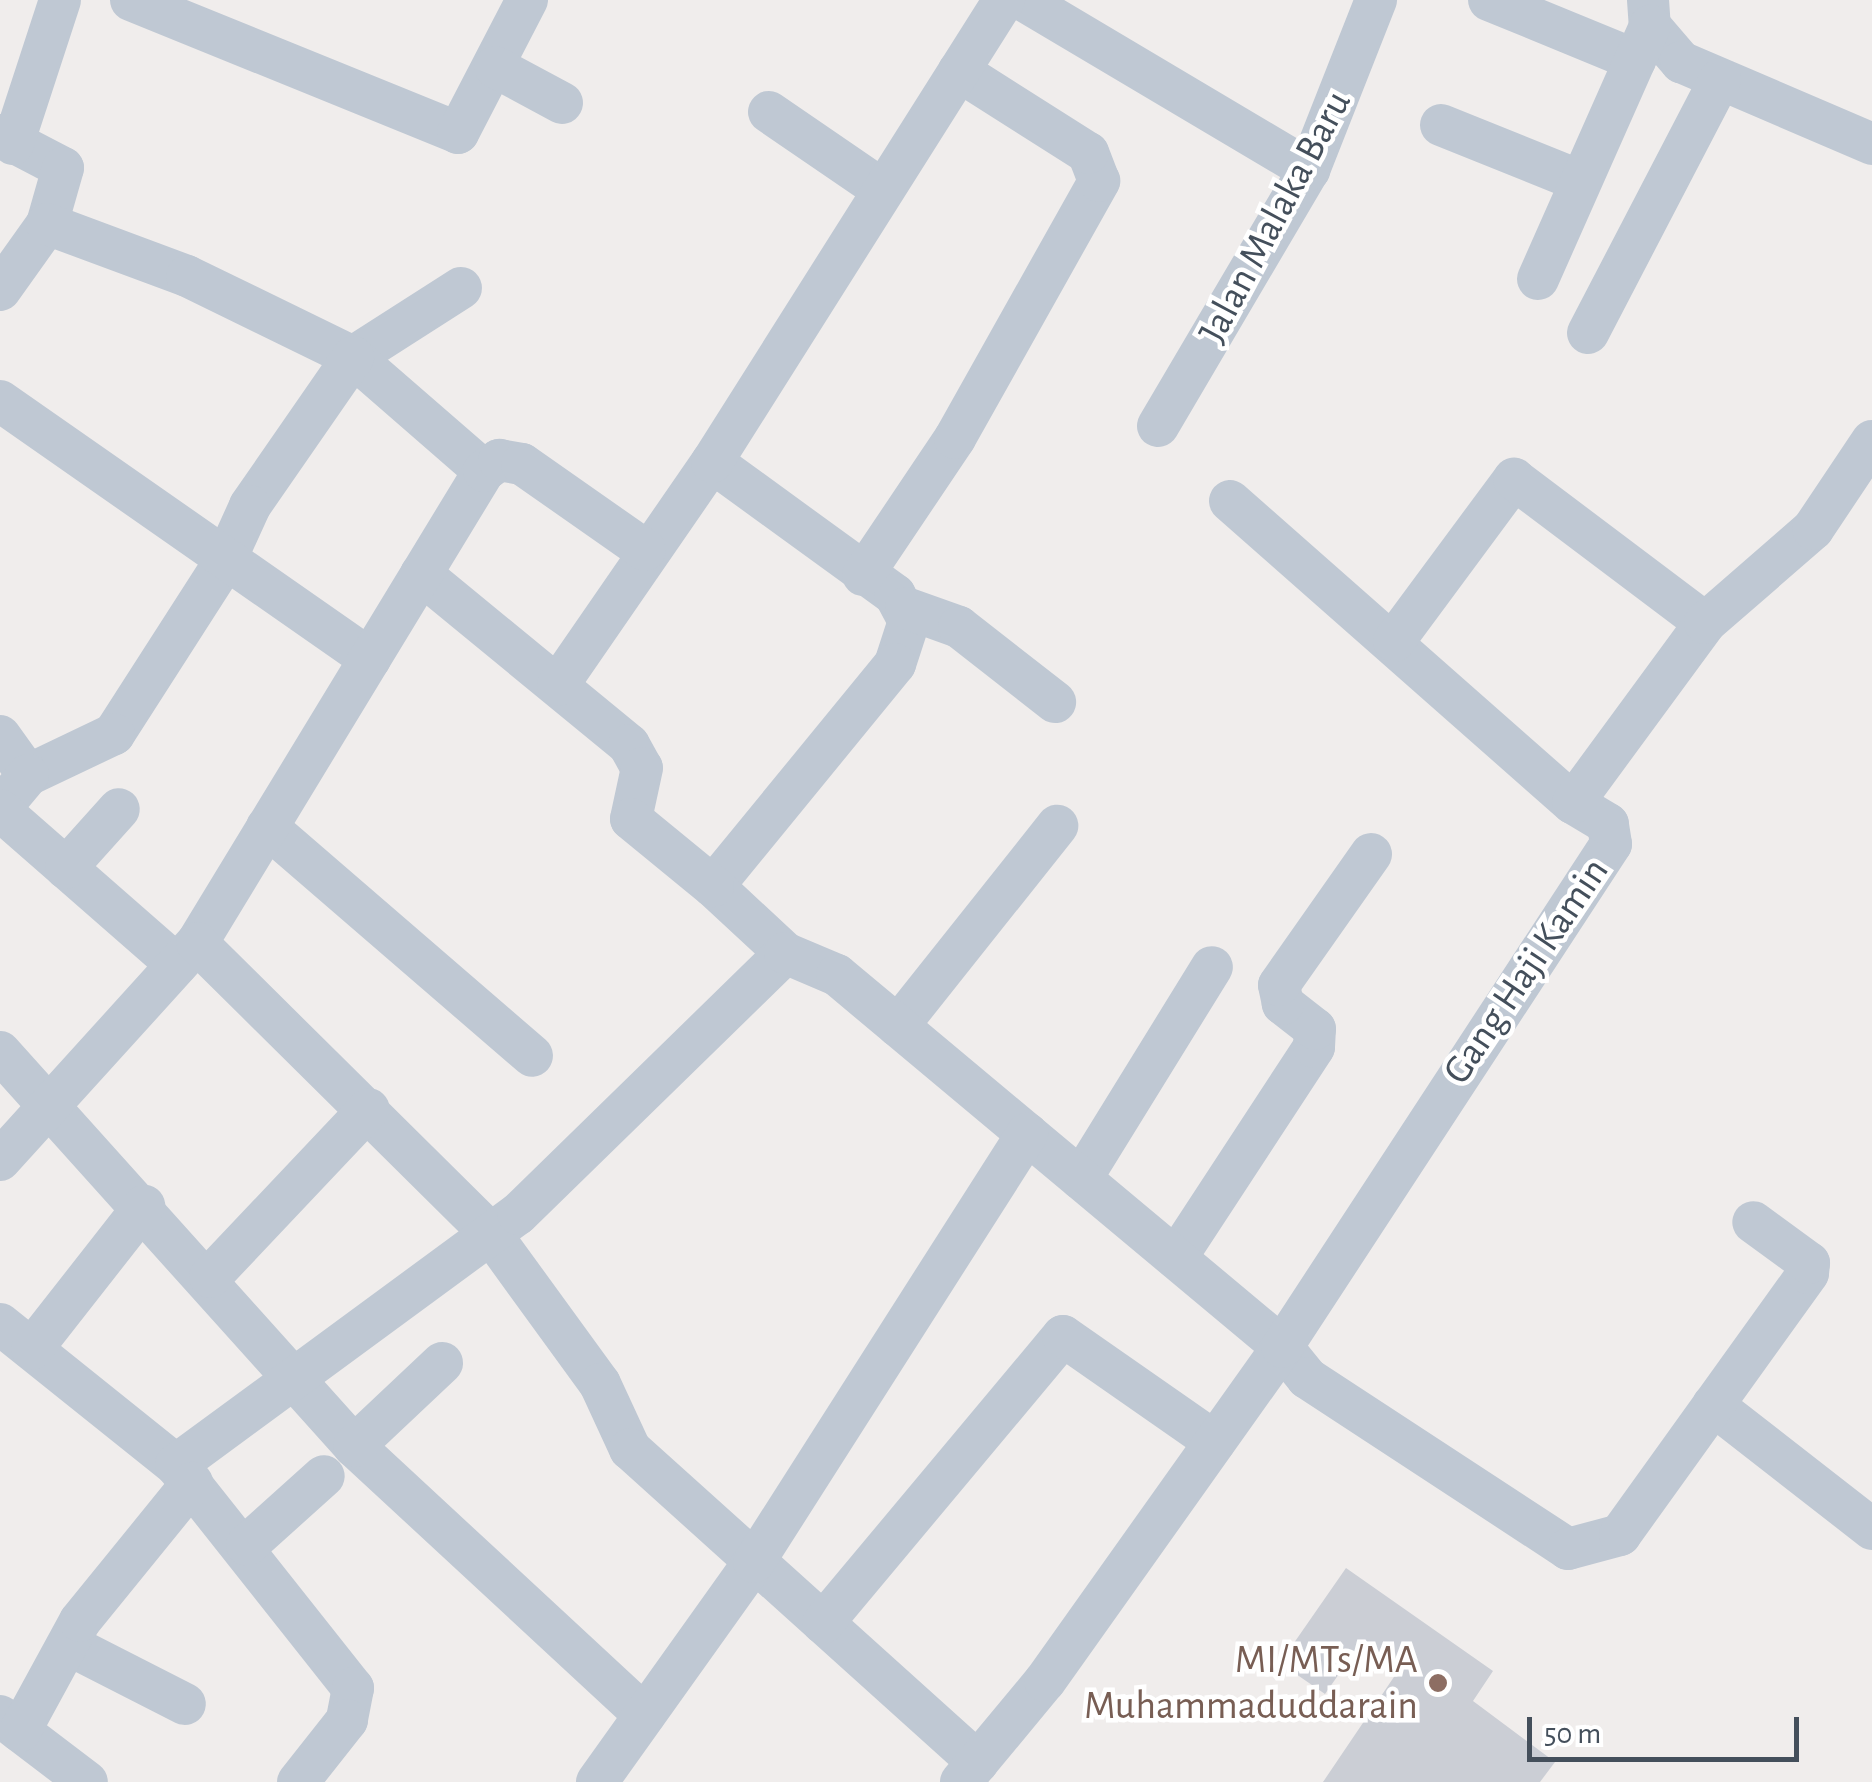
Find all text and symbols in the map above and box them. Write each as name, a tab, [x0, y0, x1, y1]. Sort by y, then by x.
street label: Jalan Malaka Baru	[1188, 83, 1362, 351]
street label: Gang Haji Kamin	[1433, 849, 1619, 1093]
place label: MI/MTs/MA Muhammaduddarain	[1084, 1636, 1418, 1730]
marker: MI/MTs/MA Muhammaduddarain	[1427, 1672, 1449, 1694]
scale bar	[1532, 1697, 1804, 1759]
text: 50 m	[1544, 1719, 1601, 1749]

